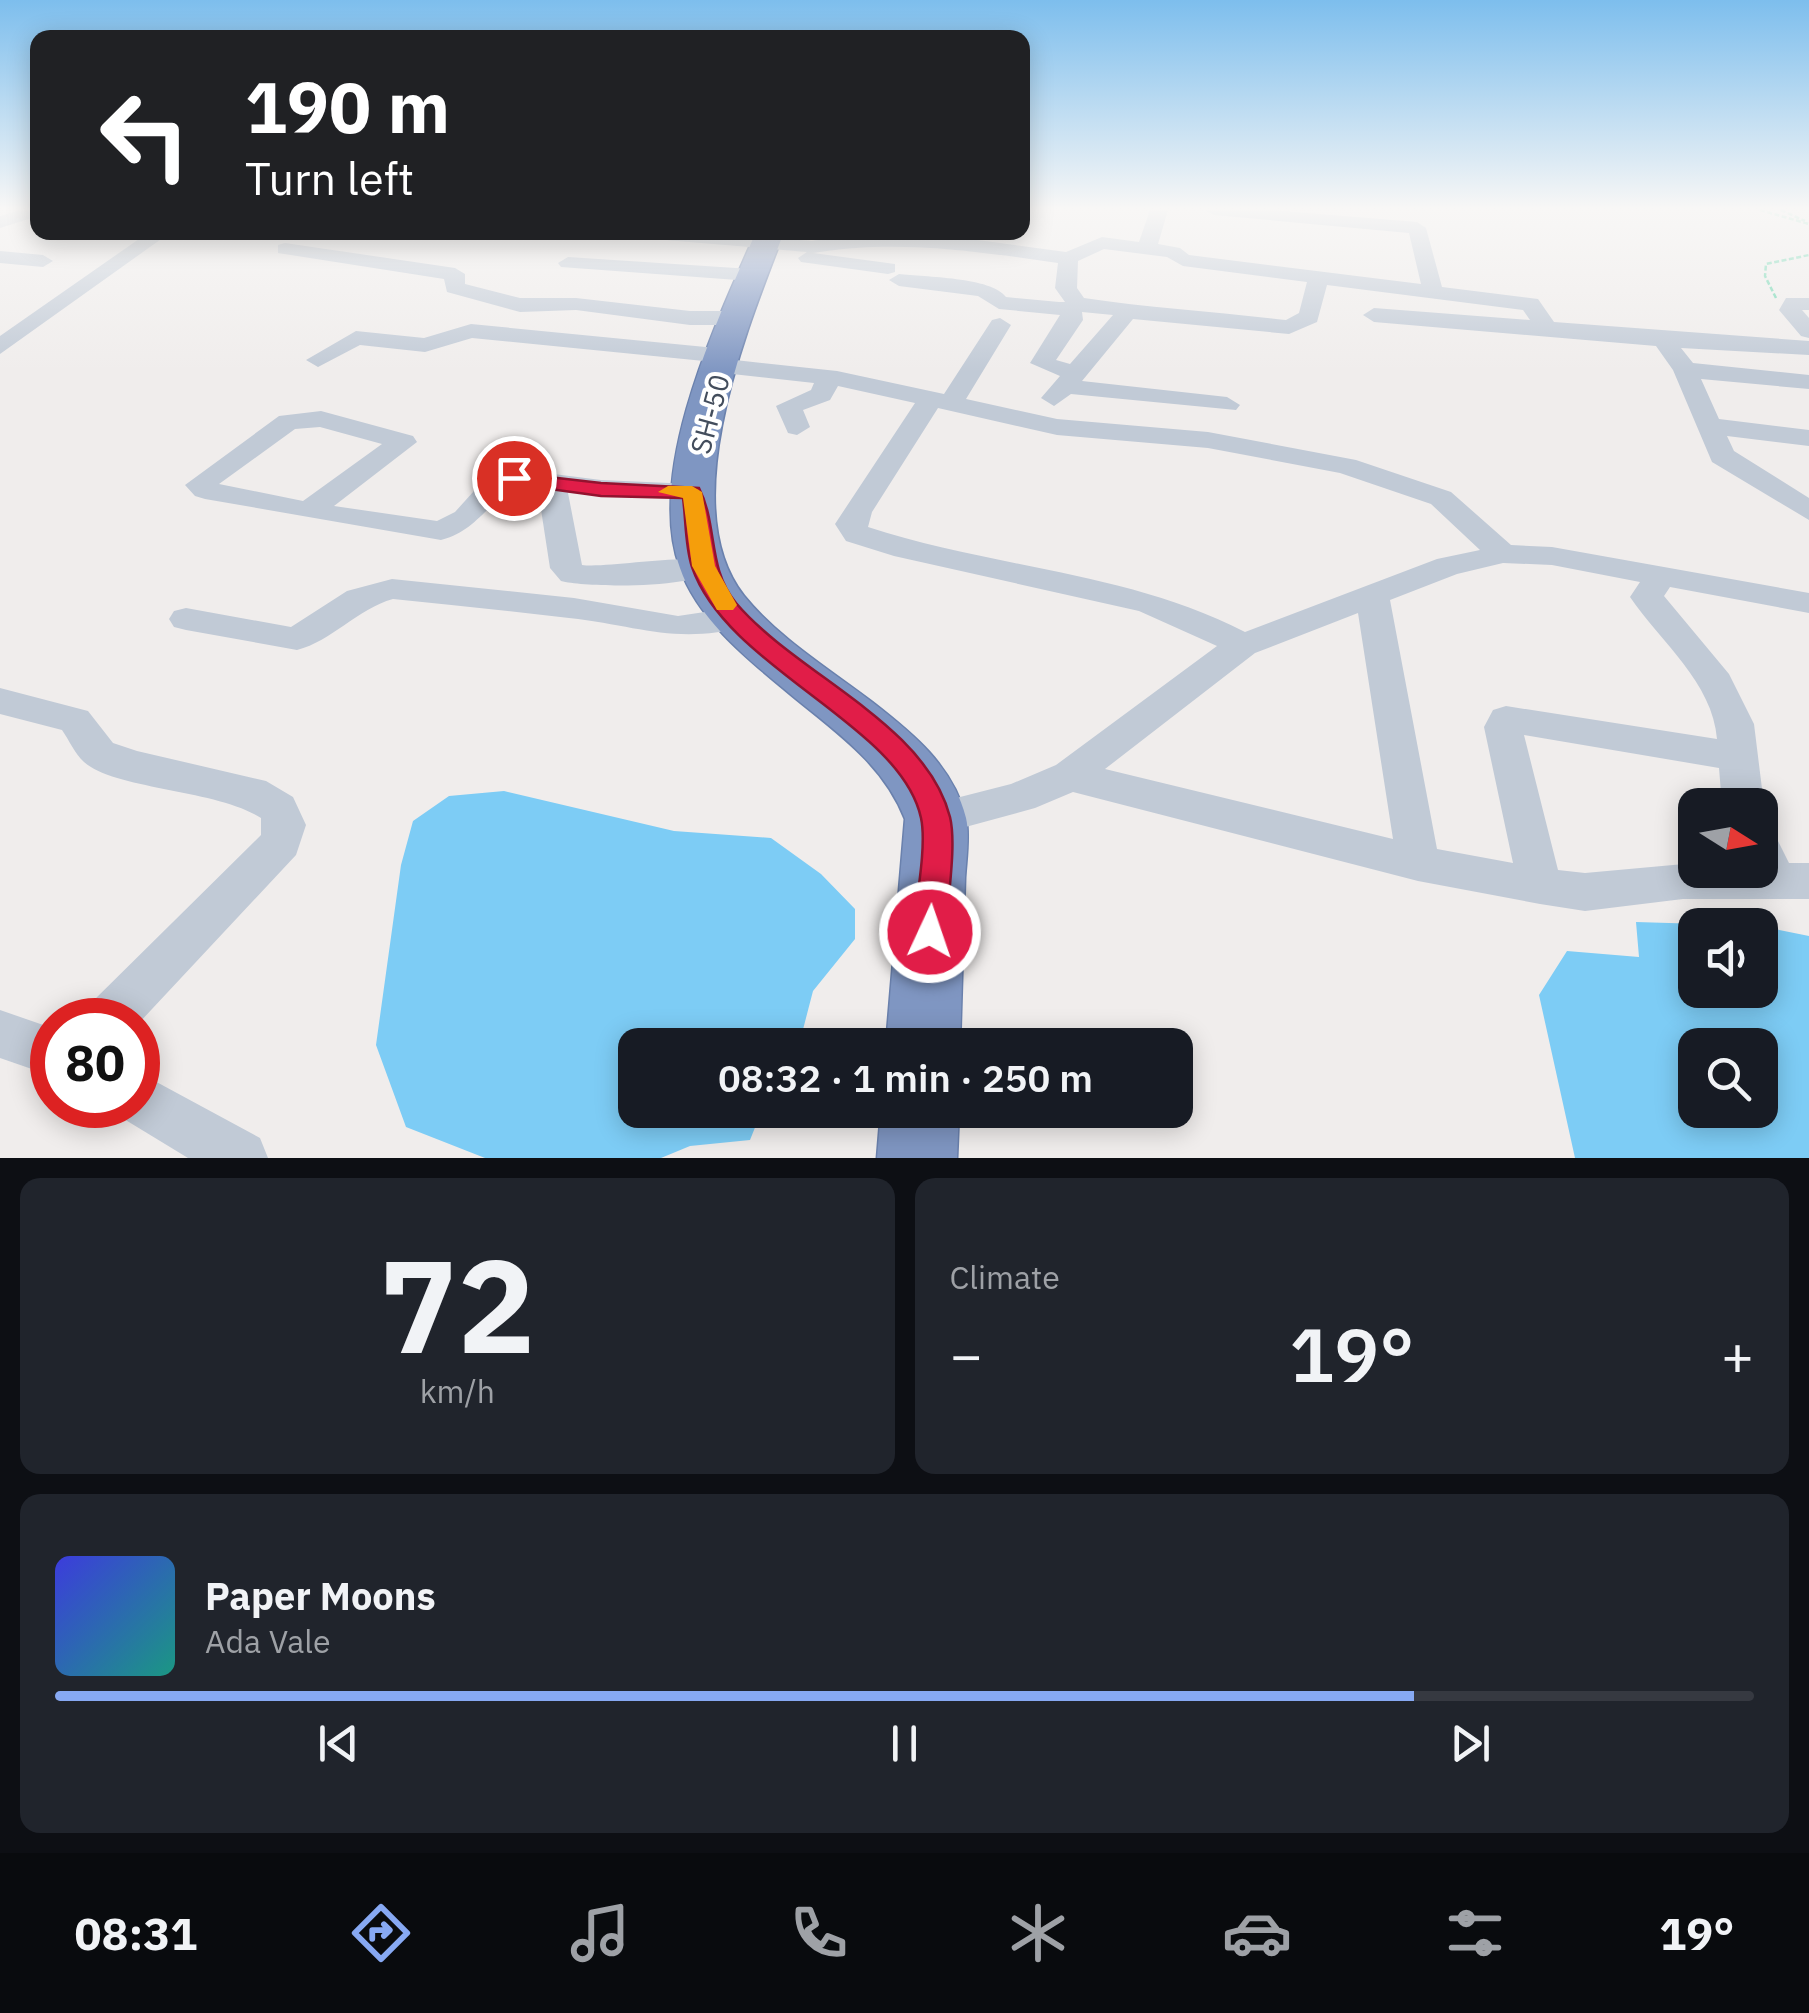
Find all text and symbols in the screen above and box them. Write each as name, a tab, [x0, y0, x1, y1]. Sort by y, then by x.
text: 190 m	[245, 61, 450, 152]
icon: left	[80, 70, 210, 200]
text: Turn left	[245, 149, 414, 207]
street label: SH-50	[681, 370, 738, 458]
pin	[472, 436, 557, 521]
icon: arrive	[487, 451, 542, 506]
north arrow	[1678, 788, 1778, 888]
map controls	[1678, 788, 1778, 1128]
position arrow	[878, 880, 982, 984]
button: sound	[1678, 908, 1778, 1008]
speed limit sign: 80	[30, 998, 160, 1128]
button: search	[1678, 1028, 1778, 1128]
text: 08:32 · 1 min · 250 m	[718, 1053, 1093, 1102]
text: 72	[379, 1220, 535, 1389]
text: Climate	[950, 1256, 1060, 1298]
text: 19°	[1289, 1305, 1414, 1403]
text: −	[950, 1319, 983, 1390]
text: +	[1721, 1319, 1754, 1390]
text: km/h	[420, 1370, 495, 1412]
text: Paper Moons	[205, 1571, 436, 1620]
text: Ada Vale	[205, 1620, 331, 1662]
icon: previous	[311, 1716, 366, 1771]
icon: pause	[877, 1716, 932, 1771]
icon: next	[1443, 1716, 1498, 1771]
icon: directions	[346, 1898, 416, 1968]
icon: music	[565, 1898, 635, 1968]
icon: phone	[784, 1898, 854, 1968]
icon: climate	[1003, 1898, 1073, 1968]
icon: car	[1222, 1898, 1292, 1968]
icon: filters	[1440, 1898, 1510, 1968]
text: 08:31	[74, 1904, 197, 1962]
text: 19°	[1659, 1904, 1734, 1962]

